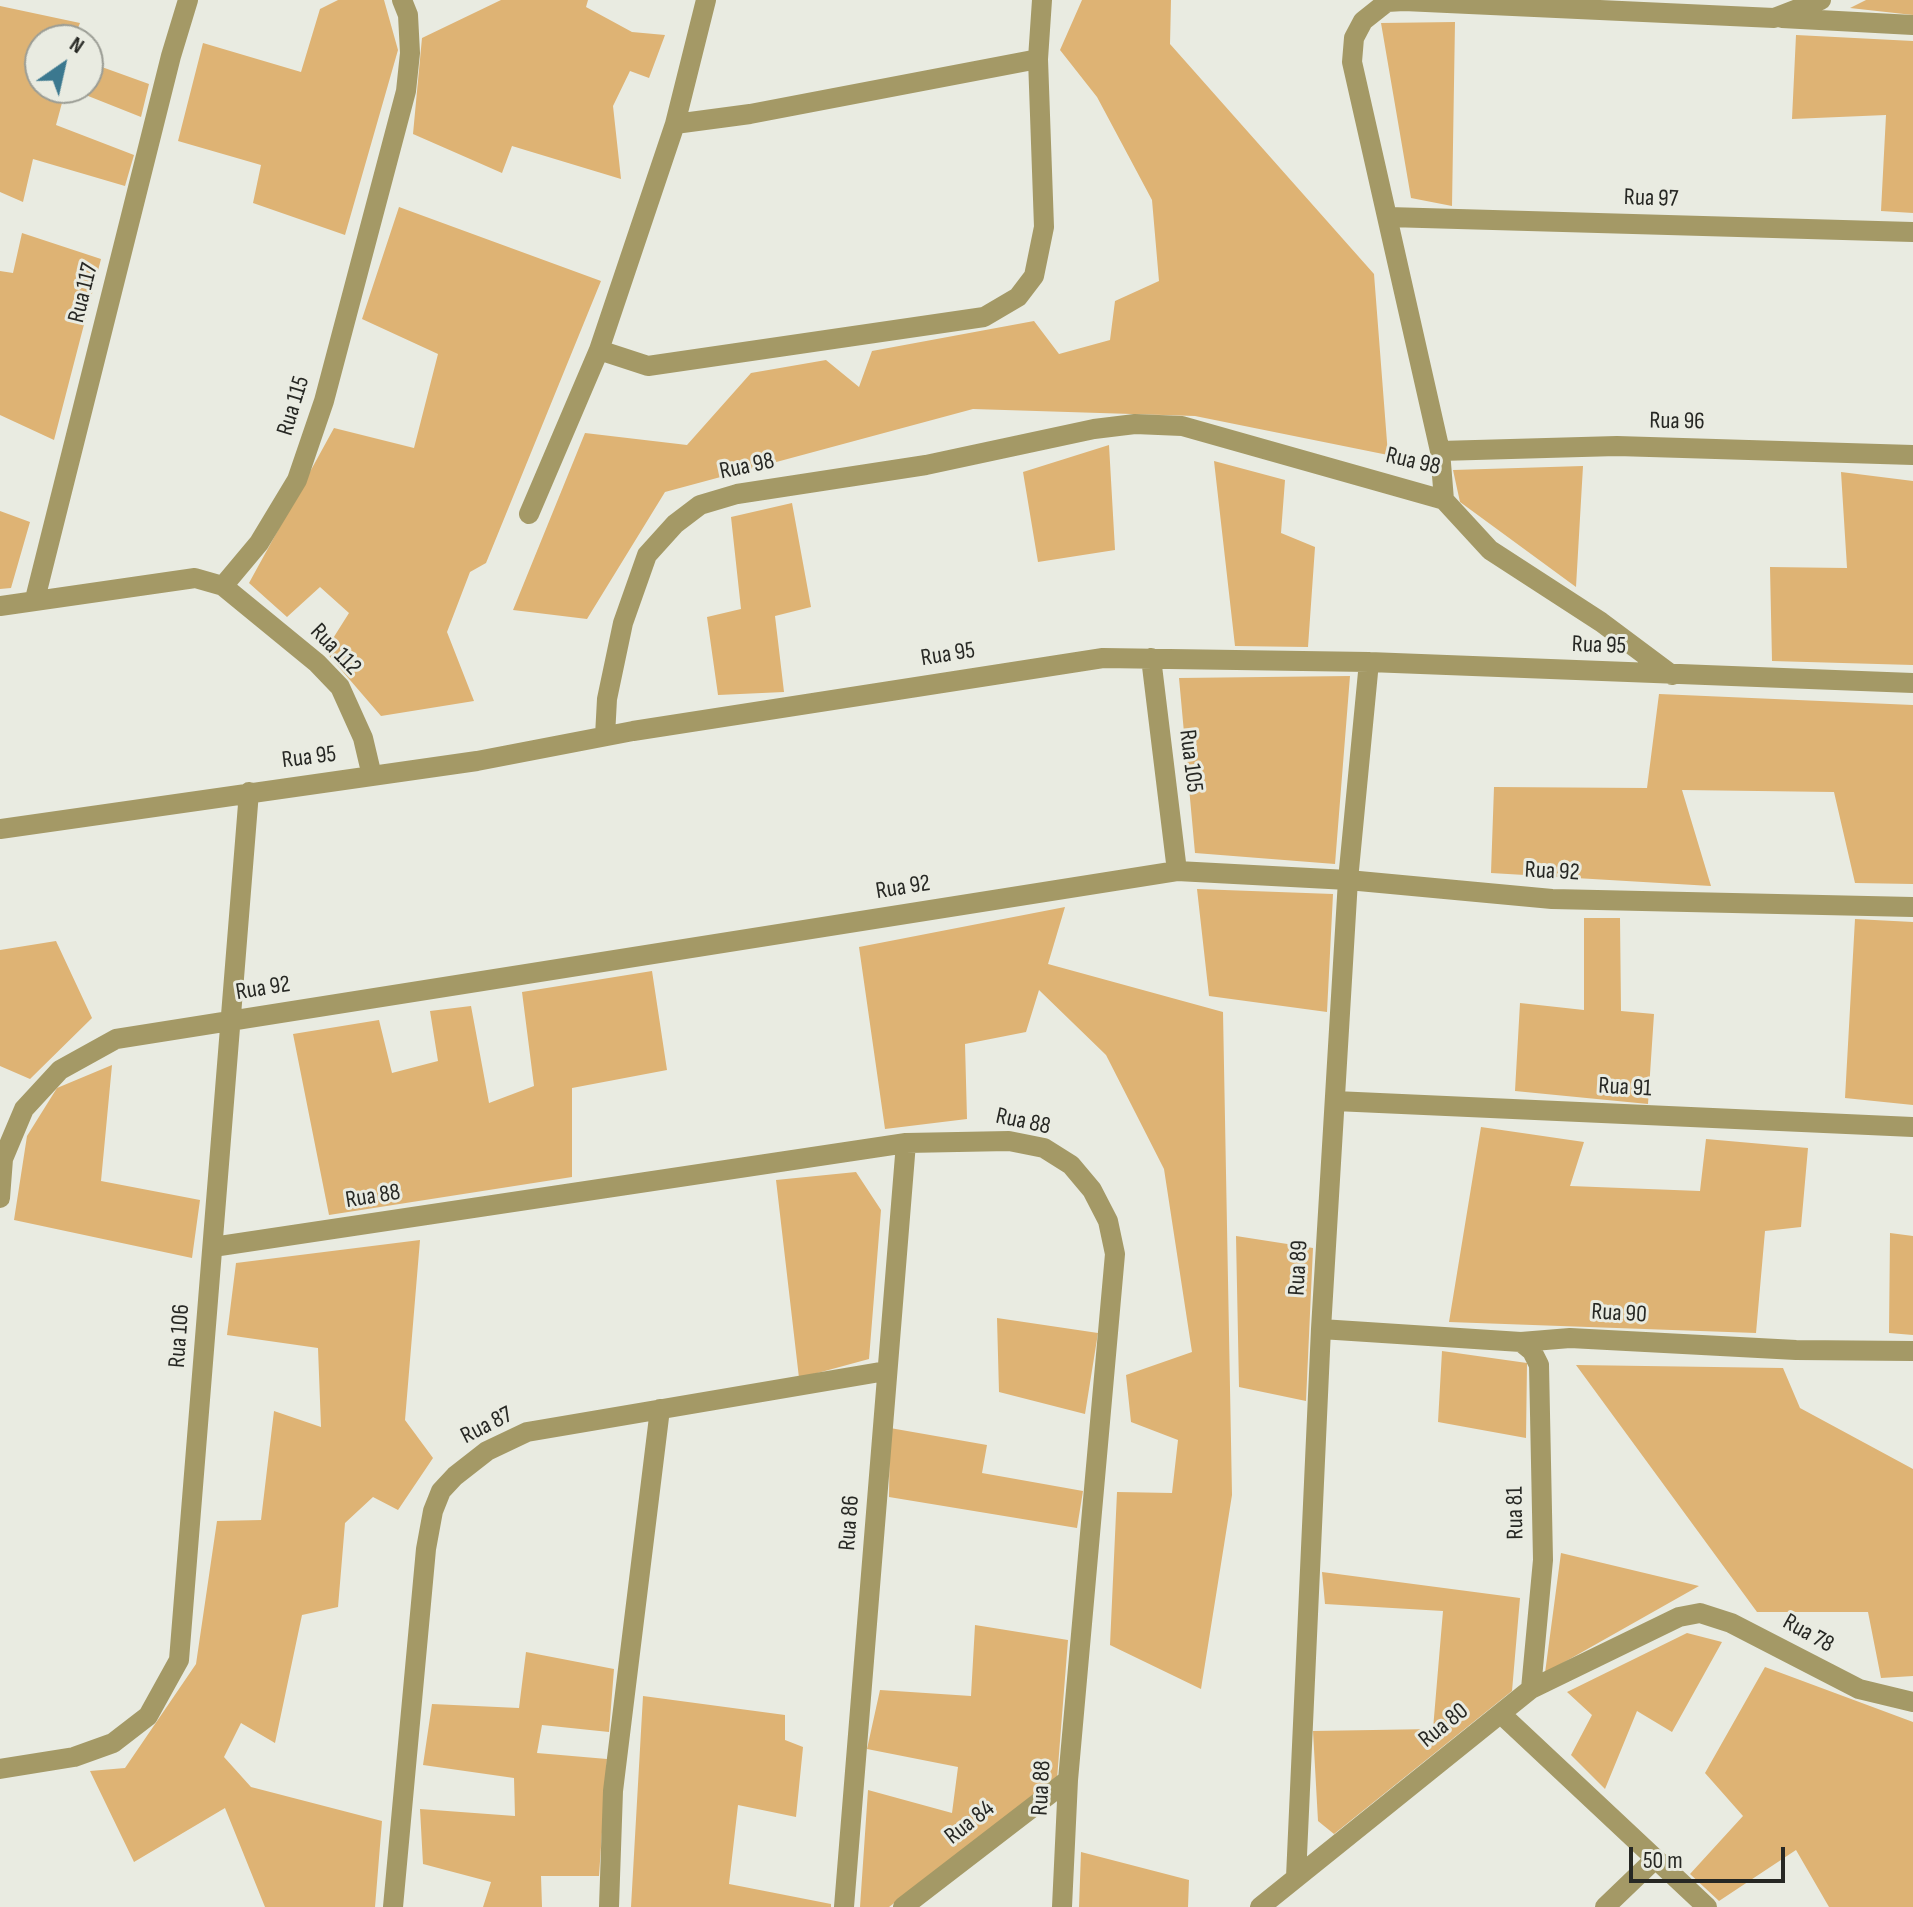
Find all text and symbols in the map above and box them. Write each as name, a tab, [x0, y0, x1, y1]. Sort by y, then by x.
north arrow	[24, 24, 104, 104]
text: N	[64, 31, 89, 60]
street label: Rua 97	[1623, 184, 1679, 214]
street label: Rua 117	[63, 260, 105, 326]
street label: Rua 115	[271, 373, 317, 439]
street label: Rua 96	[1649, 407, 1705, 437]
street label: Rua 98	[1383, 442, 1443, 482]
street label: Rua 98	[717, 447, 777, 487]
street label: Rua 112	[303, 618, 367, 682]
street label: Rua 95	[1571, 631, 1627, 661]
street label: Rua 95	[919, 637, 977, 673]
street label: Rua 105	[1172, 728, 1208, 794]
street label: Rua 95	[280, 740, 338, 776]
street label: Rua 92	[1524, 856, 1580, 888]
street label: Rua 92	[874, 869, 932, 907]
street label: Rua 92	[234, 970, 292, 1008]
street label: Rua 91	[1598, 1072, 1652, 1104]
street label: Rua 88	[993, 1102, 1053, 1142]
street label: Rua 88	[343, 1178, 403, 1216]
street label: Rua 89	[1283, 1240, 1315, 1296]
street label: Rua 90	[1591, 1298, 1647, 1330]
street label: Rua 106	[163, 1303, 197, 1369]
street label: Rua 87	[456, 1401, 518, 1451]
street label: Rua 81	[1501, 1486, 1531, 1540]
street label: Rua 86	[834, 1494, 866, 1552]
street label: Rua 78	[1777, 1608, 1839, 1660]
street label: Rua 80	[1413, 1697, 1475, 1755]
street label: Rua 88	[1026, 1760, 1058, 1816]
street label: Rua 84	[939, 1795, 1001, 1851]
scale bar	[1633, 1831, 1789, 1881]
text: 50 m	[1643, 1846, 1683, 1875]

